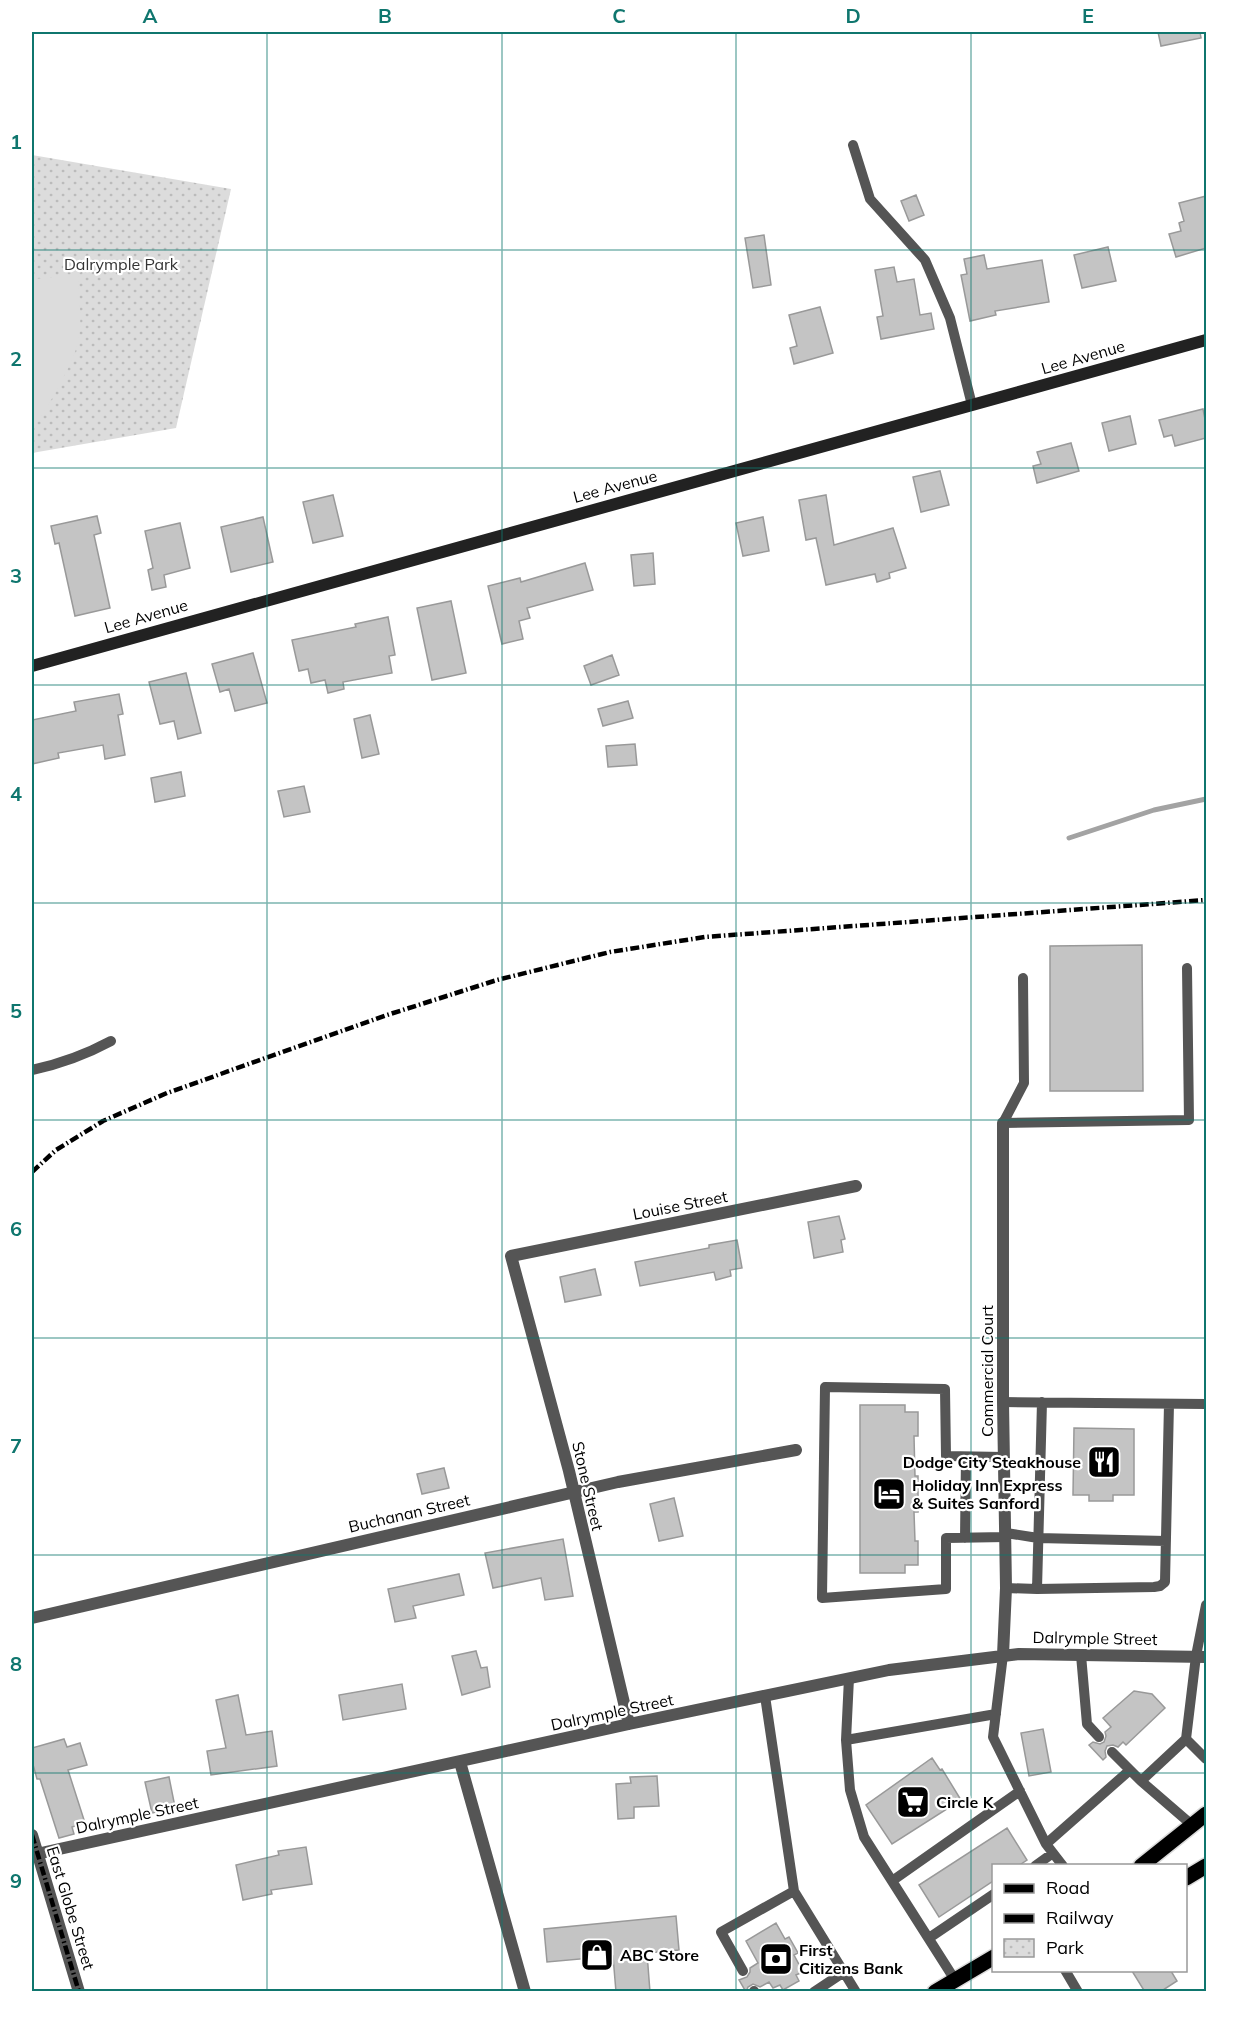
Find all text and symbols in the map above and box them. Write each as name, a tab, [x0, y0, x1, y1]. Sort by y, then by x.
text: A	[143, 3, 158, 28]
text: B	[378, 3, 392, 28]
text: C	[612, 3, 626, 28]
text: D	[845, 3, 861, 28]
text: E	[1082, 3, 1094, 28]
text: 1	[10, 129, 22, 154]
park label: Dalrymple Park	[64, 254, 179, 274]
street label: Lee Avenue	[1039, 336, 1127, 378]
text: 2	[10, 346, 22, 371]
street label: Lee Avenue	[571, 465, 659, 507]
text: 3	[10, 563, 22, 588]
street label: Lee Avenue	[102, 595, 190, 637]
text: 4	[10, 781, 22, 806]
text: 5	[10, 998, 22, 1023]
street label: Louise Street	[631, 1186, 729, 1224]
text: 6	[10, 1216, 22, 1241]
street label: Commercial Court	[977, 1305, 997, 1437]
text: 7	[10, 1433, 22, 1458]
street label: Stone Street	[568, 1439, 608, 1533]
restaurant icon: Dodge City Steakhouse	[1086, 1444, 1122, 1480]
place label: Dodge City Steakhouse	[903, 1452, 1081, 1472]
place label: Holiday Inn Express & Suites Sanford	[912, 1475, 1062, 1513]
hotel icon: Holiday Inn Express & Suites Sanford	[871, 1476, 907, 1512]
street label: Buchanan Street	[346, 1489, 472, 1537]
street label: Dalrymple Street	[1032, 1627, 1158, 1649]
text: 8	[10, 1651, 22, 1676]
street label: Dalrymple Street	[549, 1689, 675, 1735]
supermarket icon: Circle K	[895, 1784, 931, 1820]
street label: Dalrymple Street	[74, 1792, 200, 1838]
place label: Circle K	[936, 1792, 995, 1812]
street label: East Globe Street	[43, 1844, 99, 1972]
legend	[992, 1864, 1187, 1972]
text: 9	[10, 1868, 22, 1893]
text: Road	[1046, 1876, 1090, 1899]
text: Railway	[1046, 1906, 1114, 1929]
text: Park	[1046, 1936, 1085, 1959]
shop icon: ABC Store	[579, 1937, 615, 1973]
place label: First Citizens Bank	[799, 1940, 904, 1978]
bank icon: First Citizens Bank	[758, 1941, 794, 1977]
place label: ABC Store	[620, 1945, 699, 1965]

